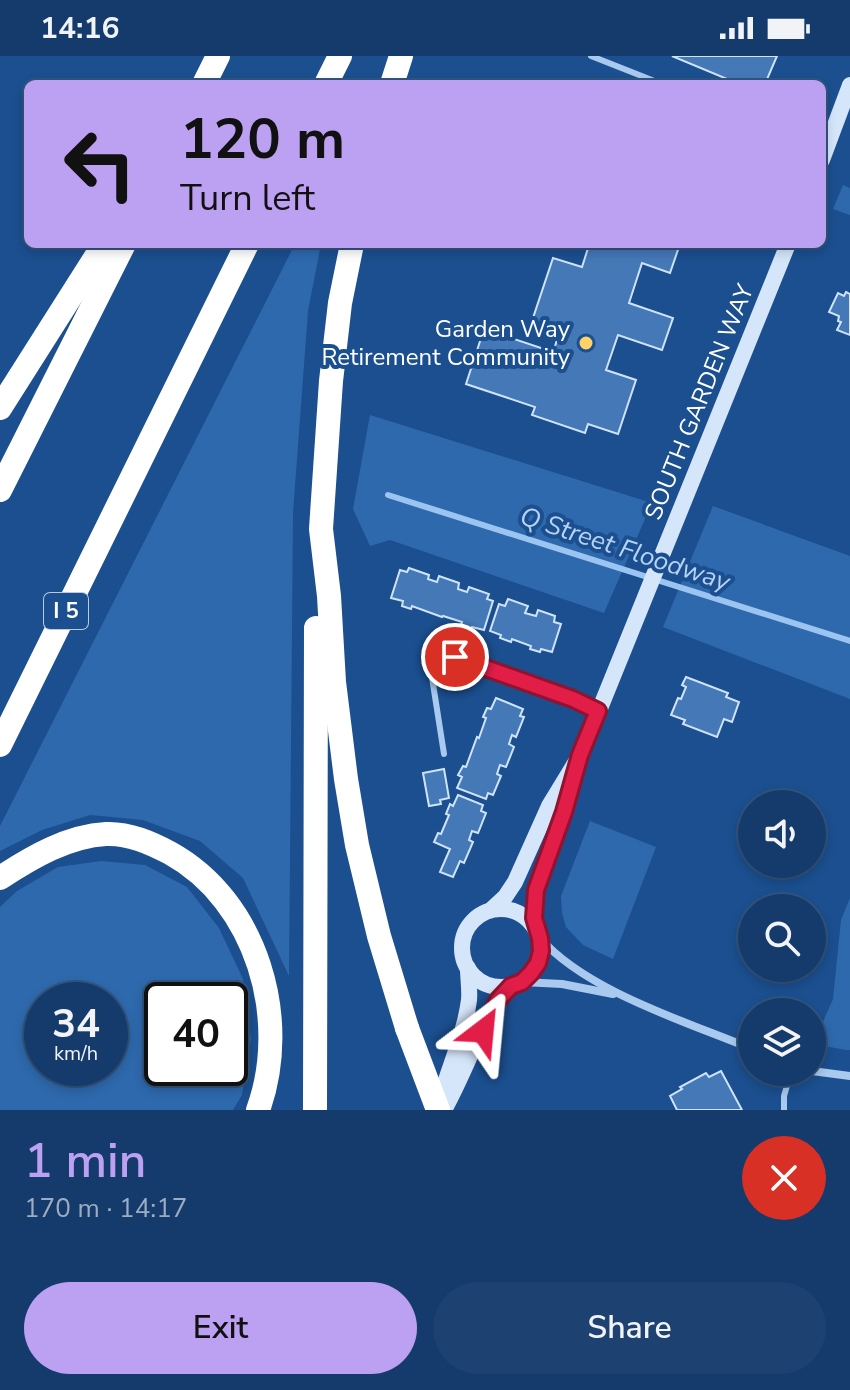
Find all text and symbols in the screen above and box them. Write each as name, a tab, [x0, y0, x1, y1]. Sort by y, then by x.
text: 14:16	[40, 8, 119, 49]
text: 120 m	[180, 101, 345, 178]
icon: left	[48, 112, 152, 216]
text: Turn left	[180, 174, 315, 223]
street label: SOUTH GARDEN WAY	[637, 279, 761, 525]
place label: Garden Way Retirement Community	[321, 313, 571, 373]
marker: Garden Way Retirement Community	[577, 334, 595, 352]
water label: Q Street Floodway	[516, 499, 736, 600]
road number: I 5	[44, 593, 88, 629]
pin	[421, 623, 489, 691]
icon: arrive	[433, 635, 477, 679]
map controls	[738, 790, 826, 1086]
button: sound	[738, 790, 826, 878]
button: search	[738, 894, 826, 982]
speed limit sign: 40	[144, 982, 248, 1086]
position arrow	[441, 989, 525, 1073]
text: 34	[52, 997, 100, 1051]
button: layers	[738, 998, 826, 1086]
text: km/h	[54, 1040, 98, 1067]
text: 1 min	[24, 1128, 146, 1194]
button: close	[742, 1136, 826, 1220]
text: 170 m · 14:17	[24, 1191, 187, 1226]
button: Exit	[24, 1282, 417, 1374]
button: Share	[433, 1282, 826, 1374]

